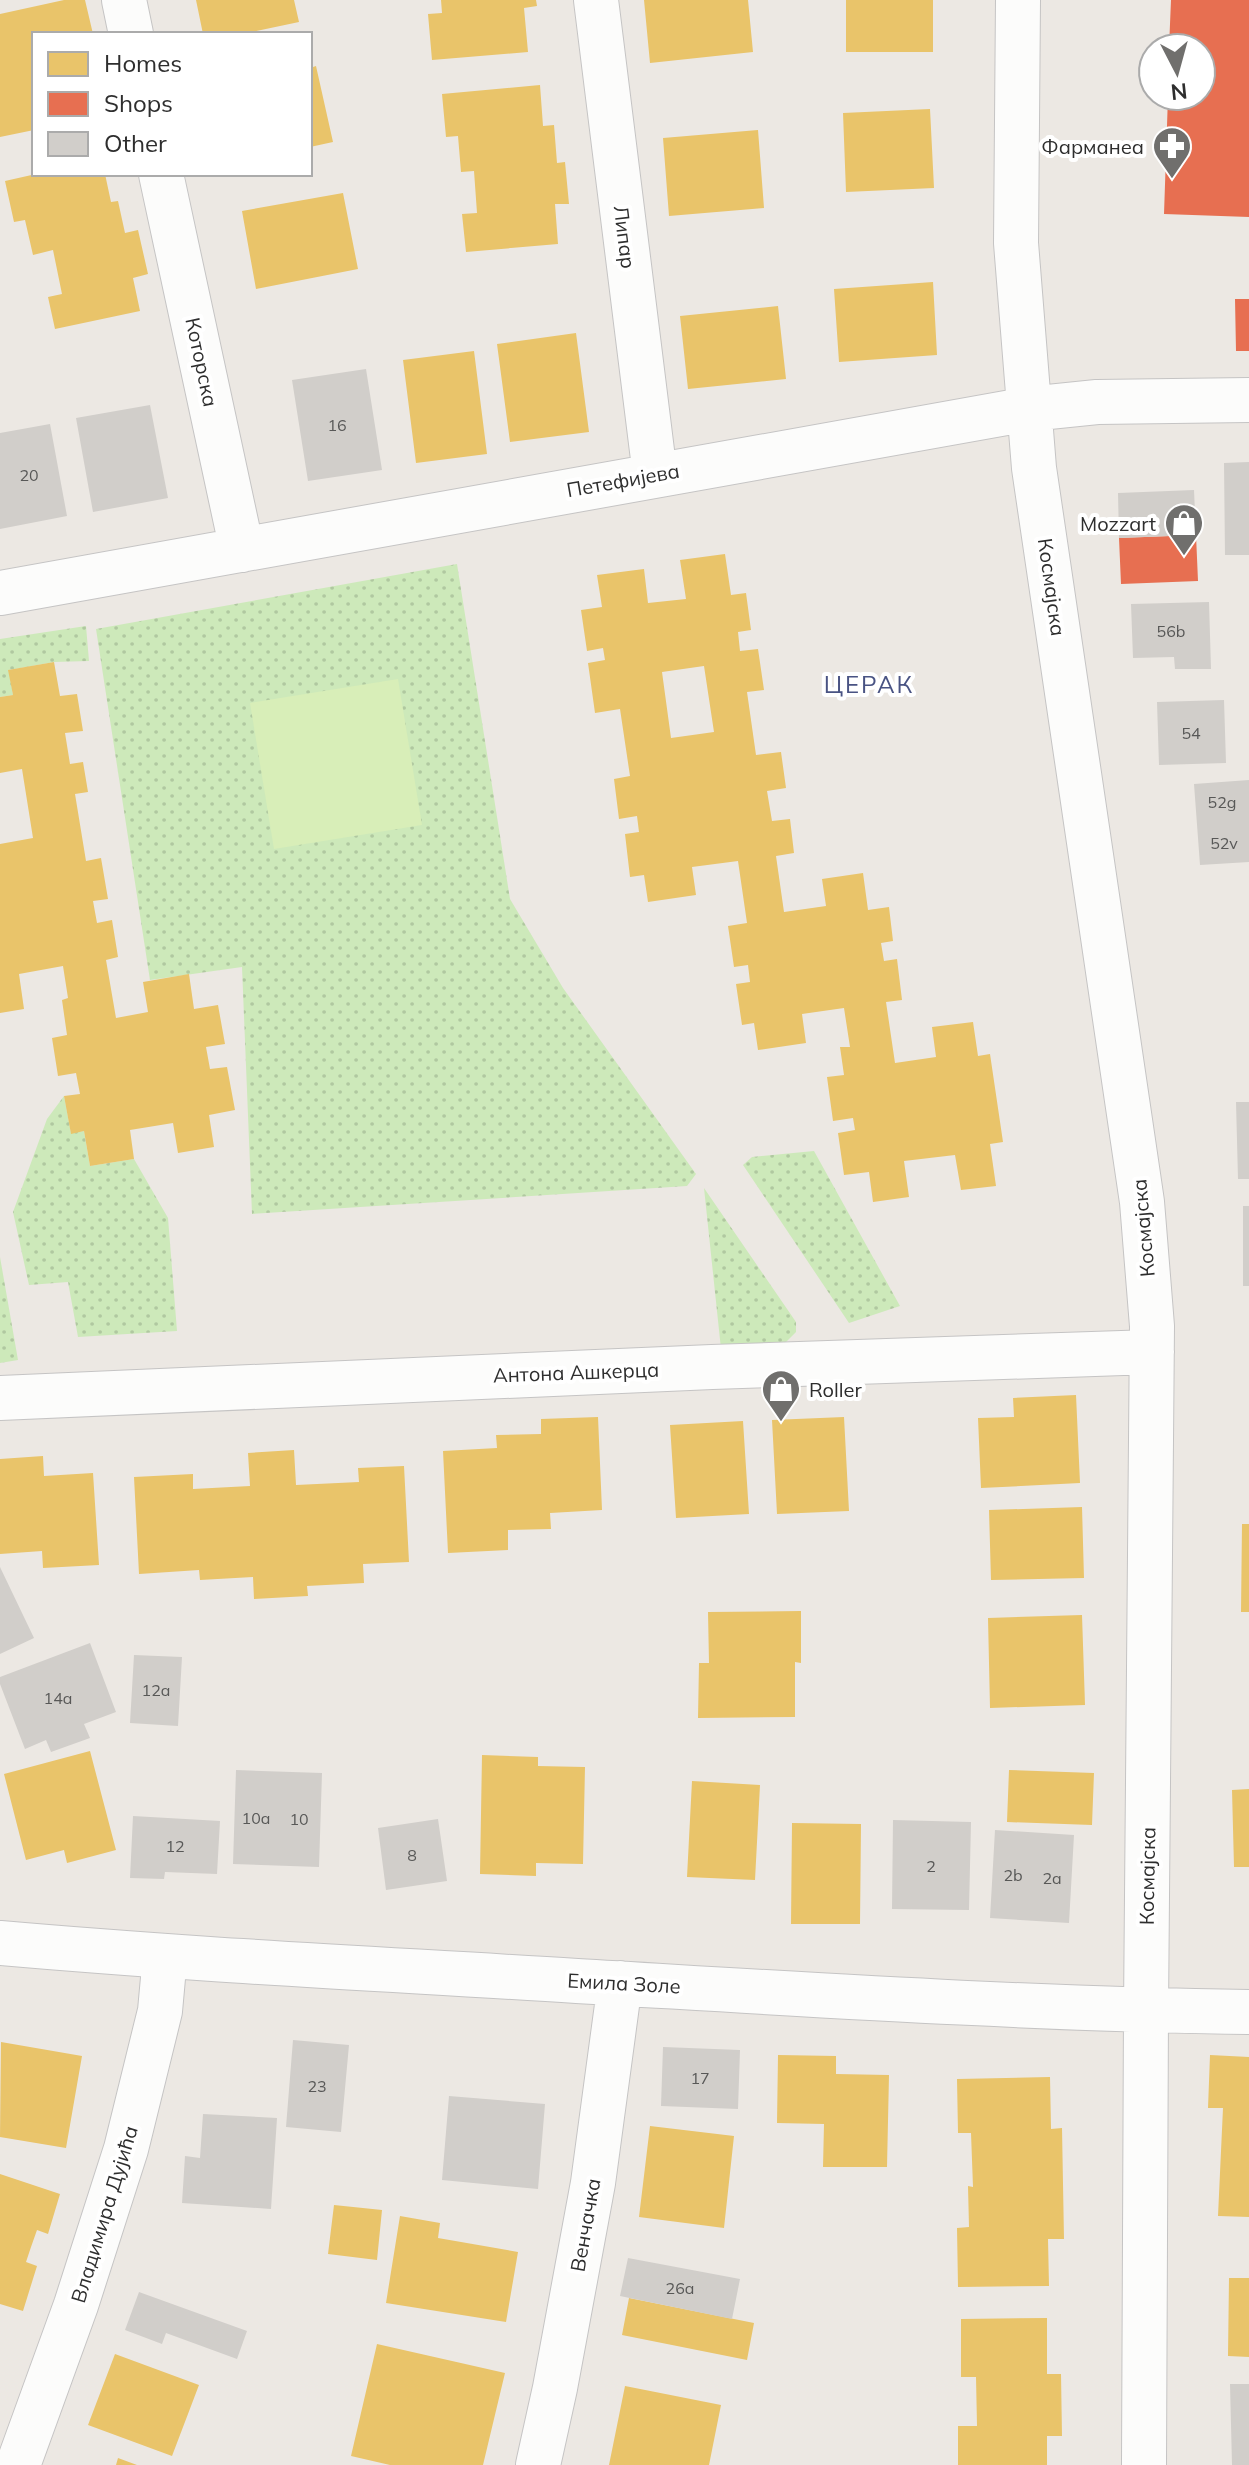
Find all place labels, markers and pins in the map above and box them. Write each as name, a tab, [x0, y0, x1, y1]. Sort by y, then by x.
pharmacy icon: Фарманеа	[1151, 125, 1193, 180]
place label: Фарманеа	[1041, 134, 1144, 159]
shop icon: Mozzart	[1163, 502, 1205, 557]
place label: Mozzart	[1080, 511, 1156, 536]
shop icon: Roller	[760, 1368, 802, 1423]
place label: Roller	[809, 1377, 862, 1402]

